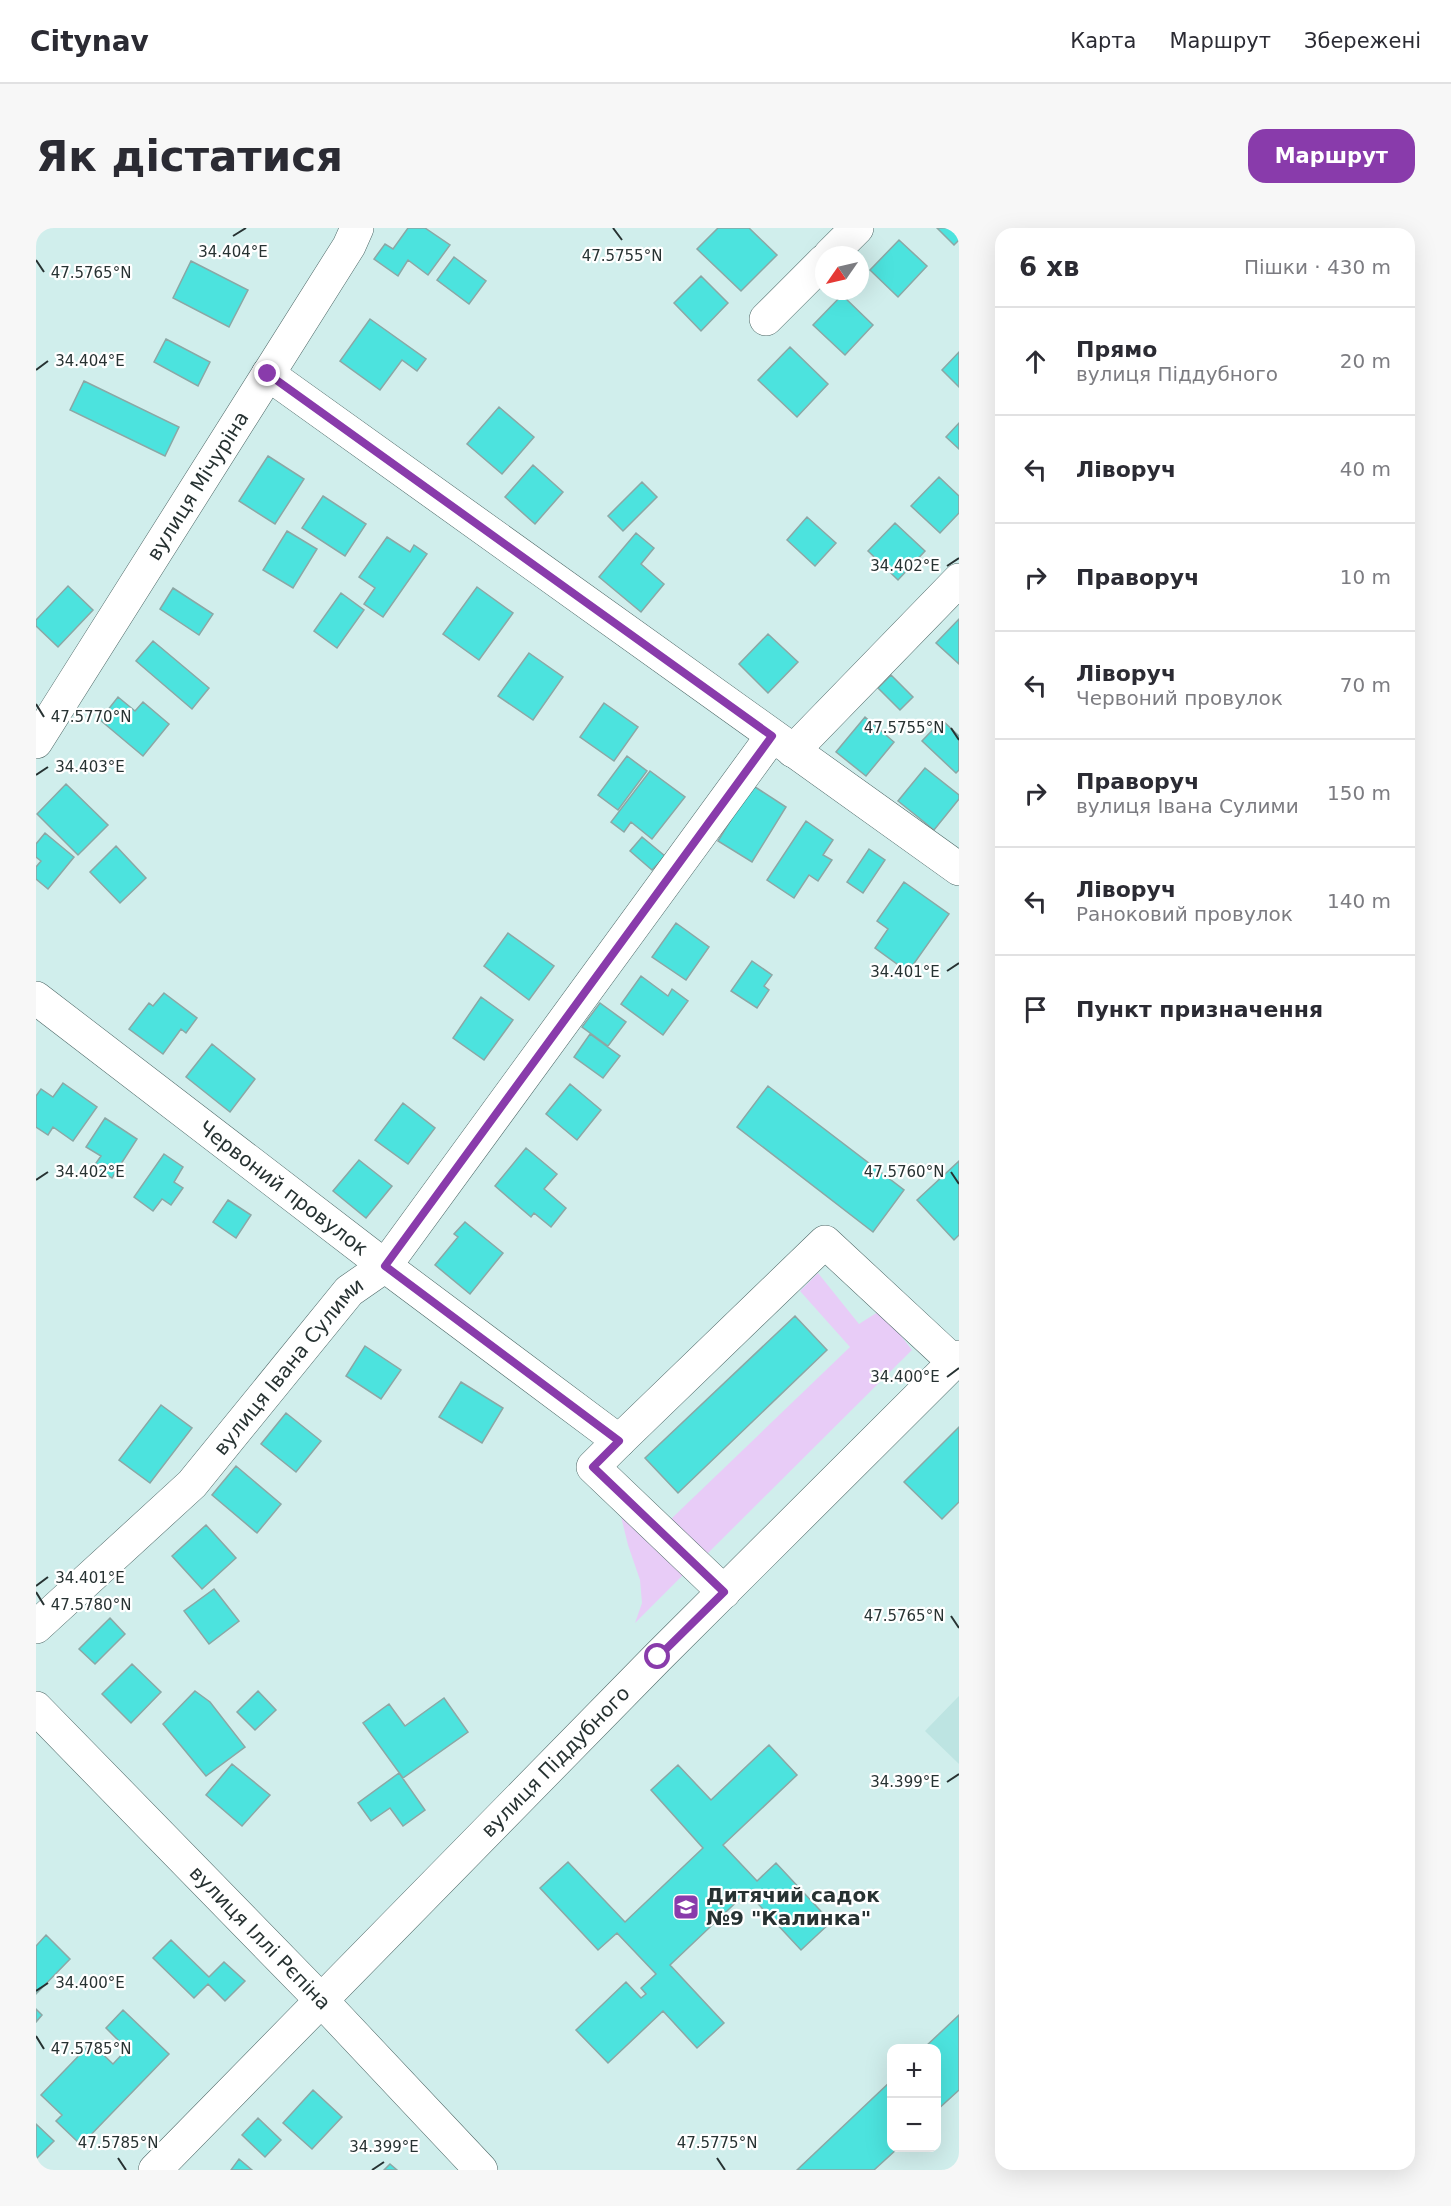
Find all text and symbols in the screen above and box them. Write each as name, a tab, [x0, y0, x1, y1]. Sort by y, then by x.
text: Citynav	[30, 25, 149, 58]
text: Карта	[1070, 29, 1136, 53]
text: Маршрут	[1169, 29, 1271, 53]
text: Збережені	[1304, 29, 1421, 53]
button: Маршрут	[1248, 129, 1415, 183]
text: Як дістатися	[36, 132, 343, 181]
text: 34.404°E	[198, 243, 268, 261]
north arrow	[815, 246, 869, 300]
text: 47.5755°N	[582, 247, 662, 265]
text: 6 хв	[1019, 252, 1079, 282]
text: Пішки · 430 m	[1244, 255, 1391, 279]
text: 47.5765°N	[51, 264, 131, 282]
text: Прямо	[1076, 337, 1157, 362]
icon: ahead	[1019, 345, 1052, 378]
text: 20 m	[1340, 349, 1391, 373]
text: 34.404°E	[55, 352, 125, 370]
route end	[254, 360, 280, 386]
text: вулиця Піддубного	[1076, 362, 1278, 386]
street label: вулиця Мічуріна	[142, 407, 254, 565]
icon: left	[1019, 453, 1052, 486]
text: Ліворуч	[1076, 457, 1176, 482]
text: 40 m	[1340, 457, 1391, 481]
text: 34.402°E	[870, 557, 940, 575]
icon: right	[1019, 561, 1052, 594]
text: Праворуч	[1076, 565, 1199, 590]
text: 10 m	[1340, 565, 1391, 589]
text: Ліворуч	[1076, 661, 1176, 686]
icon: left	[1019, 669, 1052, 702]
text: 70 m	[1340, 673, 1391, 697]
text: Червоний провулок	[1076, 686, 1283, 710]
text: 47.5770°N	[51, 708, 131, 726]
text: 47.5755°N	[864, 719, 944, 737]
text: 34.403°E	[55, 758, 125, 776]
text: Праворуч	[1076, 769, 1199, 794]
icon: right	[1019, 777, 1052, 810]
text: 150 m	[1327, 781, 1391, 805]
text: вулиця Івана Сулими	[1076, 794, 1299, 818]
text: Ліворуч	[1076, 877, 1176, 902]
icon: left	[1019, 885, 1052, 918]
text: 140 m	[1327, 889, 1391, 913]
text: Раноковий провулок	[1076, 902, 1293, 926]
text: 34.401°E	[870, 963, 940, 981]
icon: arrive	[1019, 993, 1052, 1026]
text: Пункт призначення	[1076, 997, 1323, 1022]
street label: Червоний провулок	[194, 1115, 373, 1261]
text: 34.402°E	[55, 1163, 125, 1181]
text: 47.5760°N	[864, 1163, 944, 1181]
street label: вулиця Івана Сулими	[209, 1273, 368, 1460]
text: 34.400°E	[870, 1368, 940, 1386]
text: 34.401°E	[55, 1569, 125, 1587]
text: 47.5780°N	[51, 1596, 131, 1614]
text: 47.5765°N	[864, 1607, 944, 1625]
route start	[644, 1643, 670, 1669]
street label: вулиця Піддубного	[476, 1681, 635, 1842]
text: 34.399°E	[870, 1773, 940, 1791]
street label: вулиця Іллі Рєпіна	[185, 1861, 336, 2015]
place label: Дитячий садок №9 "Калинка"	[706, 1883, 880, 1930]
school or university icon: Дитячий садок №9 "Калинка"	[671, 1892, 701, 1922]
text: 34.400°E	[55, 1974, 125, 1992]
text: 47.5785°N	[51, 2040, 131, 2058]
map controls	[887, 2044, 941, 2152]
button: +	[887, 2044, 941, 2098]
button: −	[887, 2098, 941, 2152]
text: 47.5785°N	[78, 2134, 158, 2152]
text: 47.5775°N	[677, 2134, 757, 2152]
text: 34.399°E	[349, 2138, 419, 2156]

